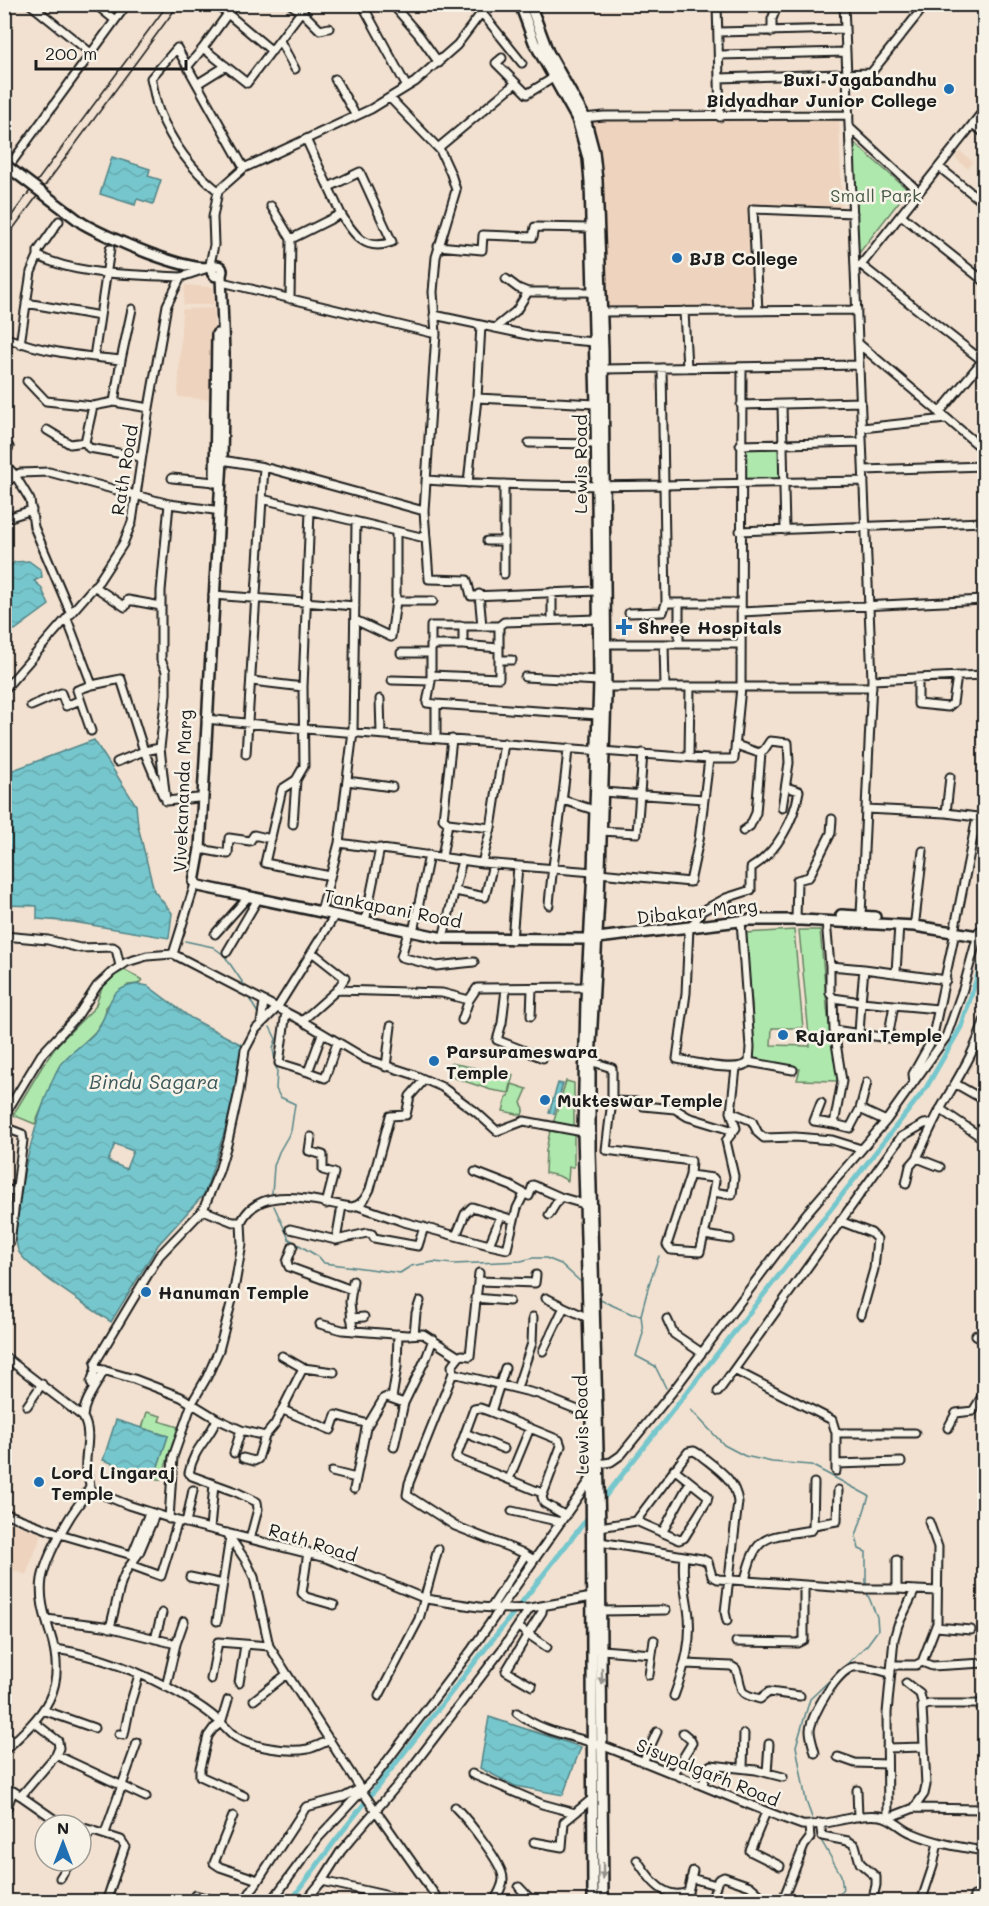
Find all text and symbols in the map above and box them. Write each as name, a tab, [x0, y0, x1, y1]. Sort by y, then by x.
scale bar	[36, 33, 186, 71]
text: 200 m	[45, 41, 97, 65]
place label: Buxi Jagabandhu Bidyadhar Junior College	[706, 67, 937, 112]
marker: Buxi Jagabandhu Bidyadhar Junior College	[942, 82, 956, 96]
park label: Small Park	[830, 183, 922, 207]
place label: BJB College	[689, 246, 798, 270]
marker: BJB College	[670, 251, 684, 265]
street label: Lewis Road	[568, 414, 592, 514]
street label: Rath Road	[105, 423, 143, 517]
place label: Shree Hospitals	[638, 615, 782, 639]
marker: Shree Hospitals	[615, 618, 633, 636]
street label: Vivekananda Marg	[167, 709, 197, 873]
street label: Tankapani Road	[322, 883, 464, 933]
street label: Dibakar Marg	[635, 893, 759, 929]
place label: Rajarani Temple	[795, 1023, 942, 1047]
marker: Rajarani Temple	[776, 1028, 790, 1042]
place label: Parsurameswara Temple	[446, 1039, 598, 1084]
marker: Parsurameswara Temple	[427, 1054, 441, 1068]
water label: Bindu Sagara	[89, 1068, 219, 1094]
place label: Mukteswar Temple	[557, 1088, 723, 1112]
marker: Mukteswar Temple	[538, 1093, 552, 1107]
place label: Hanuman Temple	[158, 1280, 309, 1304]
marker: Hanuman Temple	[139, 1285, 153, 1299]
street label: Lewis Road	[568, 1375, 594, 1475]
place label: Lord Lingaraj Temple	[51, 1460, 175, 1505]
marker: Lord Lingaraj Temple	[32, 1475, 46, 1489]
street label: Rath Road	[266, 1517, 360, 1567]
one-way arrow	[597, 1667, 607, 1686]
street label: Sisupalgarh Road	[633, 1732, 783, 1812]
north arrow	[33, 1813, 93, 1873]
text: N	[57, 1817, 69, 1838]
one-way arrow	[598, 1862, 608, 1881]

